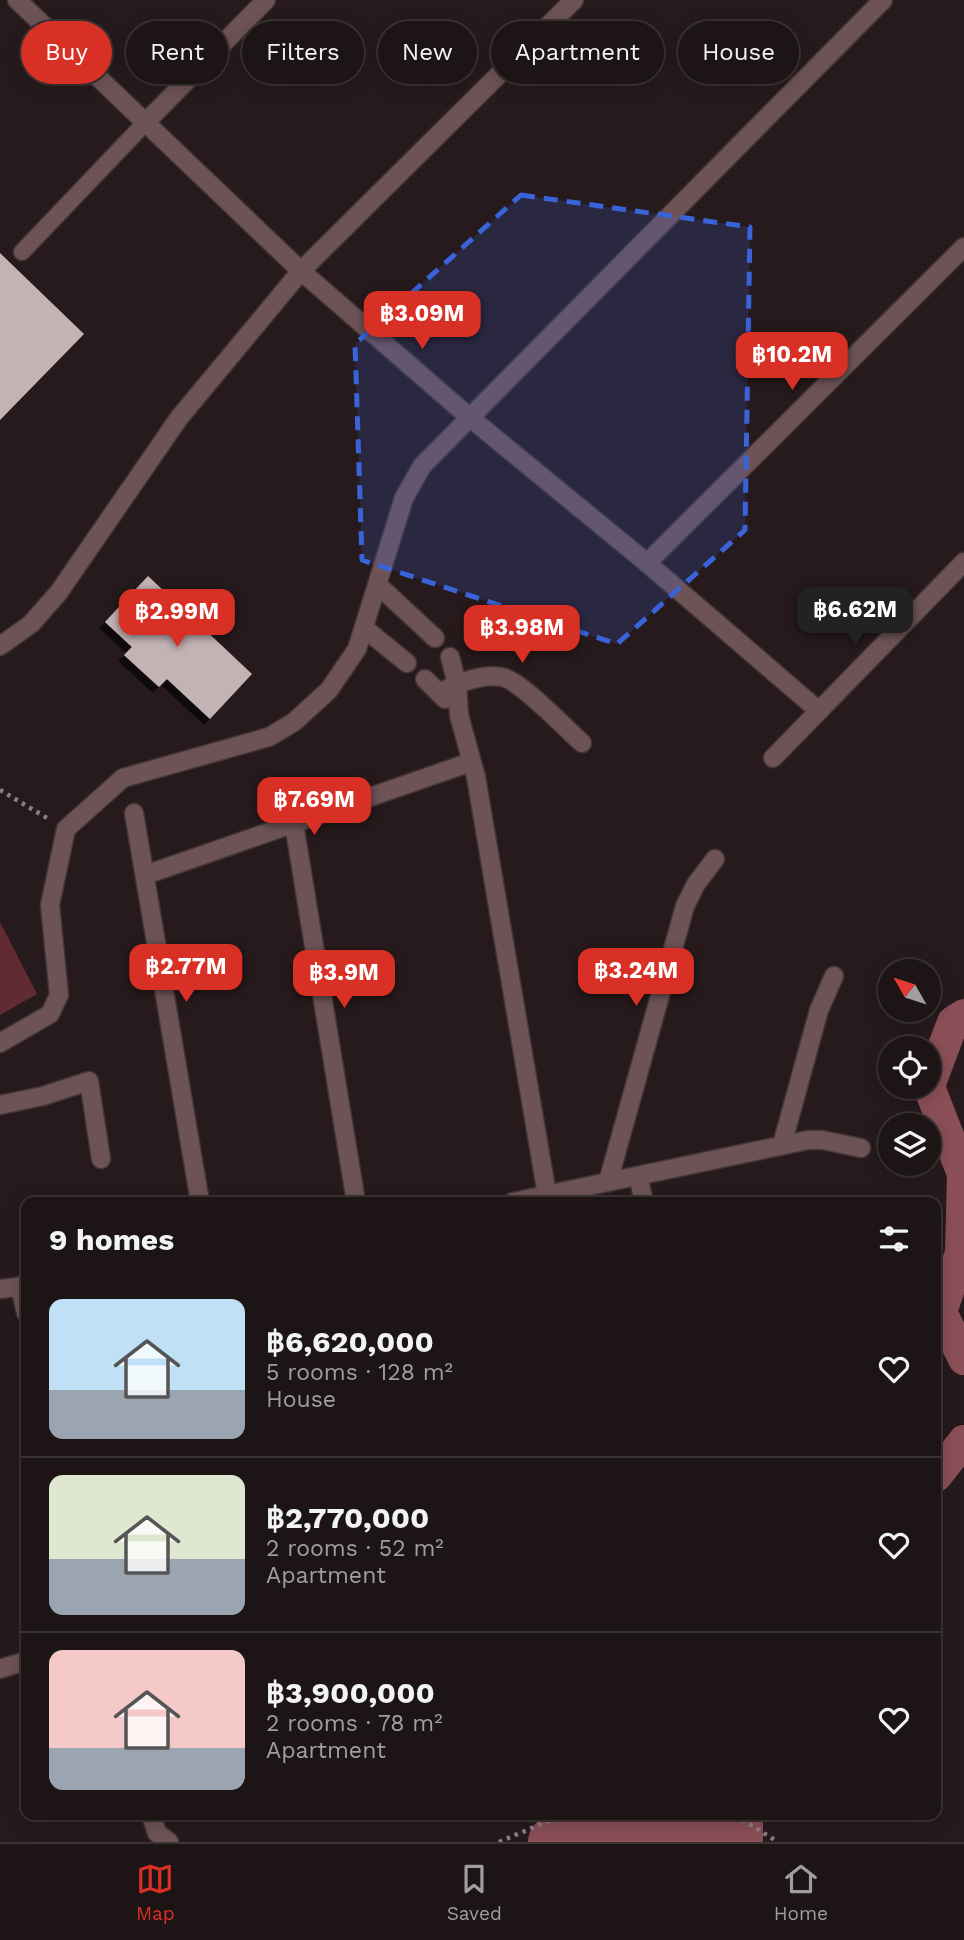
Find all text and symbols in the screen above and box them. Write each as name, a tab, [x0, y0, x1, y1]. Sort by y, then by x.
chip: Buy	[21, 21, 112, 84]
chip: Rent	[126, 21, 228, 84]
chip: Filters	[242, 21, 364, 84]
chip: New	[378, 21, 477, 84]
chip: Apartment	[491, 21, 664, 84]
chip: House	[678, 21, 799, 84]
pin: ฿3.09M	[365, 292, 479, 351]
text: ฿3.09M	[380, 300, 464, 327]
pin: ฿10.2M	[735, 332, 849, 392]
text: ฿10.2M	[752, 341, 832, 368]
pin: ฿6.62M	[798, 588, 912, 647]
pin: ฿2.99M	[120, 590, 234, 649]
text: ฿6.62M	[813, 596, 897, 623]
text: ฿2.99M	[135, 598, 219, 625]
pin: ฿3.98M	[465, 606, 579, 665]
text: ฿3.98M	[480, 614, 564, 641]
pin: ฿7.69M	[257, 778, 371, 837]
text: ฿7.69M	[273, 786, 355, 813]
pin: ฿2.77M	[129, 944, 243, 1004]
pin: ฿3.24M	[579, 948, 693, 1008]
pin: ฿3.9M	[295, 950, 393, 1010]
text: ฿2.77M	[145, 953, 227, 980]
text: ฿3.24M	[594, 957, 678, 984]
text: ฿3.9M	[309, 959, 379, 986]
north arrow	[878, 959, 942, 1022]
map controls	[878, 959, 941, 1176]
button: locate	[878, 1036, 941, 1099]
button: layers	[878, 1113, 941, 1176]
icon: filters	[875, 1220, 913, 1258]
text: 9 homes	[49, 1222, 174, 1257]
text: ฿6,620,000	[266, 1324, 434, 1359]
icon: home	[105, 1327, 189, 1411]
icon: heart	[875, 1350, 913, 1388]
text: 5 rooms · 128 m²	[266, 1359, 453, 1386]
text: House	[266, 1386, 336, 1413]
text: ฿2,770,000	[266, 1500, 429, 1535]
icon: home	[105, 1503, 189, 1587]
icon: heart	[875, 1526, 913, 1564]
text: 2 rooms · 52 m²	[266, 1535, 444, 1562]
text: Apartment	[266, 1562, 386, 1589]
text: ฿3,900,000	[266, 1675, 435, 1710]
icon: home	[105, 1678, 189, 1762]
icon: heart	[875, 1701, 913, 1739]
text: 2 rooms · 78 m²	[266, 1710, 443, 1737]
text: Apartment	[266, 1737, 386, 1764]
tab: Map	[136, 1860, 175, 1925]
tab: Saved	[447, 1860, 502, 1925]
tab: Home	[774, 1860, 828, 1925]

